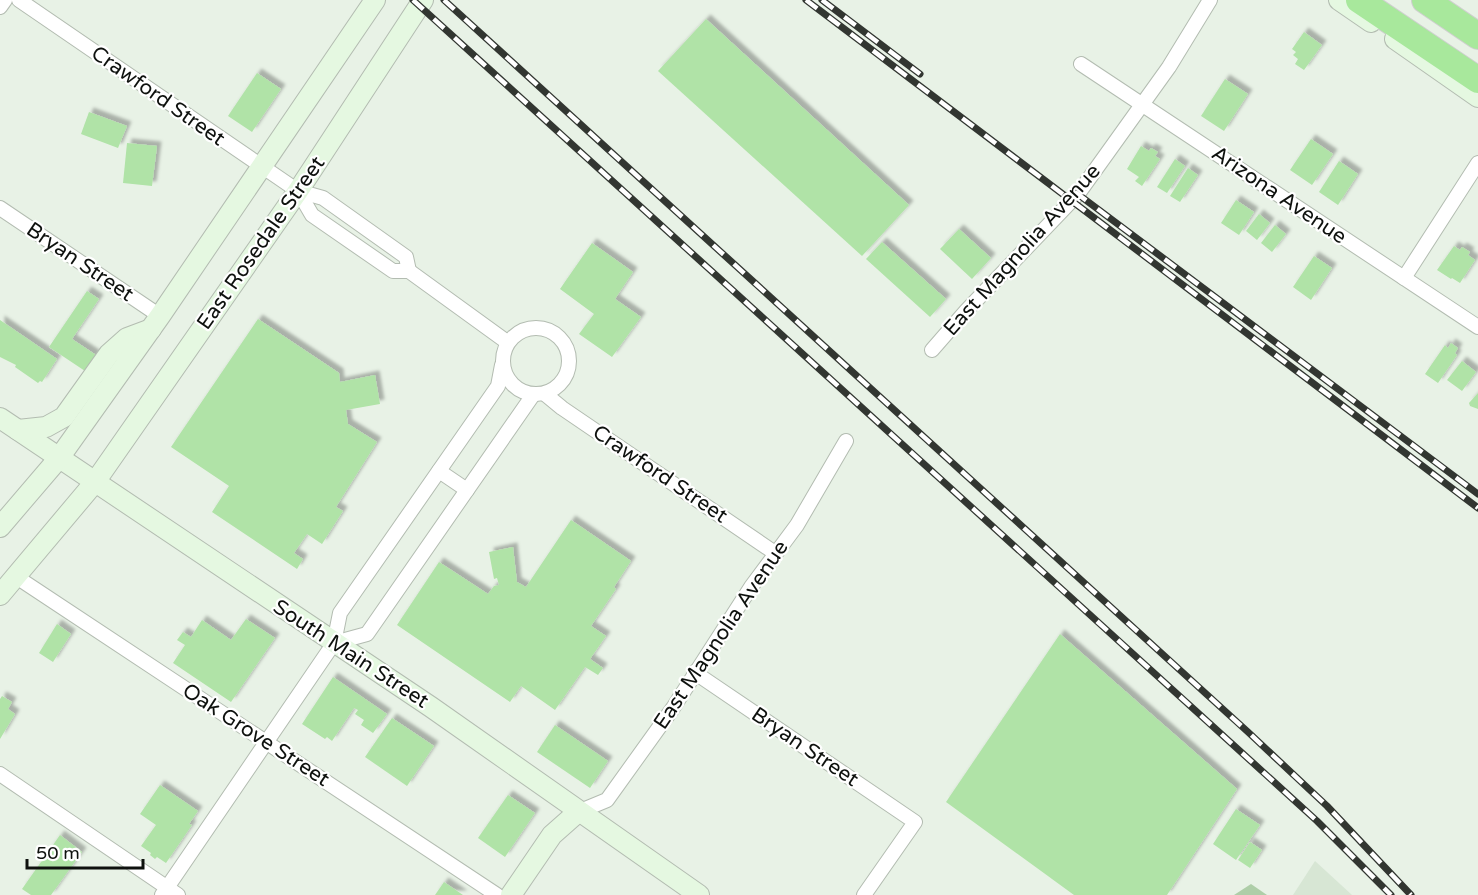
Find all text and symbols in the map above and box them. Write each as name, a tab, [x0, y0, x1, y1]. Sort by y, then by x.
street label: Crawford Street	[86, 41, 230, 151]
street label: Arizona Avenue	[1207, 141, 1351, 249]
street label: East Rosedale Street	[192, 152, 330, 334]
street label: East Magnolia Avenue	[938, 159, 1106, 341]
street label: Bryan Street	[22, 217, 138, 307]
street label: Crawford Street	[588, 420, 732, 528]
street label: East Magnolia Avenue	[648, 536, 794, 734]
street label: South Main Street	[269, 594, 433, 714]
street label: Oak Grove Street	[178, 678, 334, 792]
street label: Bryan Street	[747, 702, 863, 792]
scale bar	[27, 832, 142, 870]
text: 50 m	[36, 842, 80, 864]

